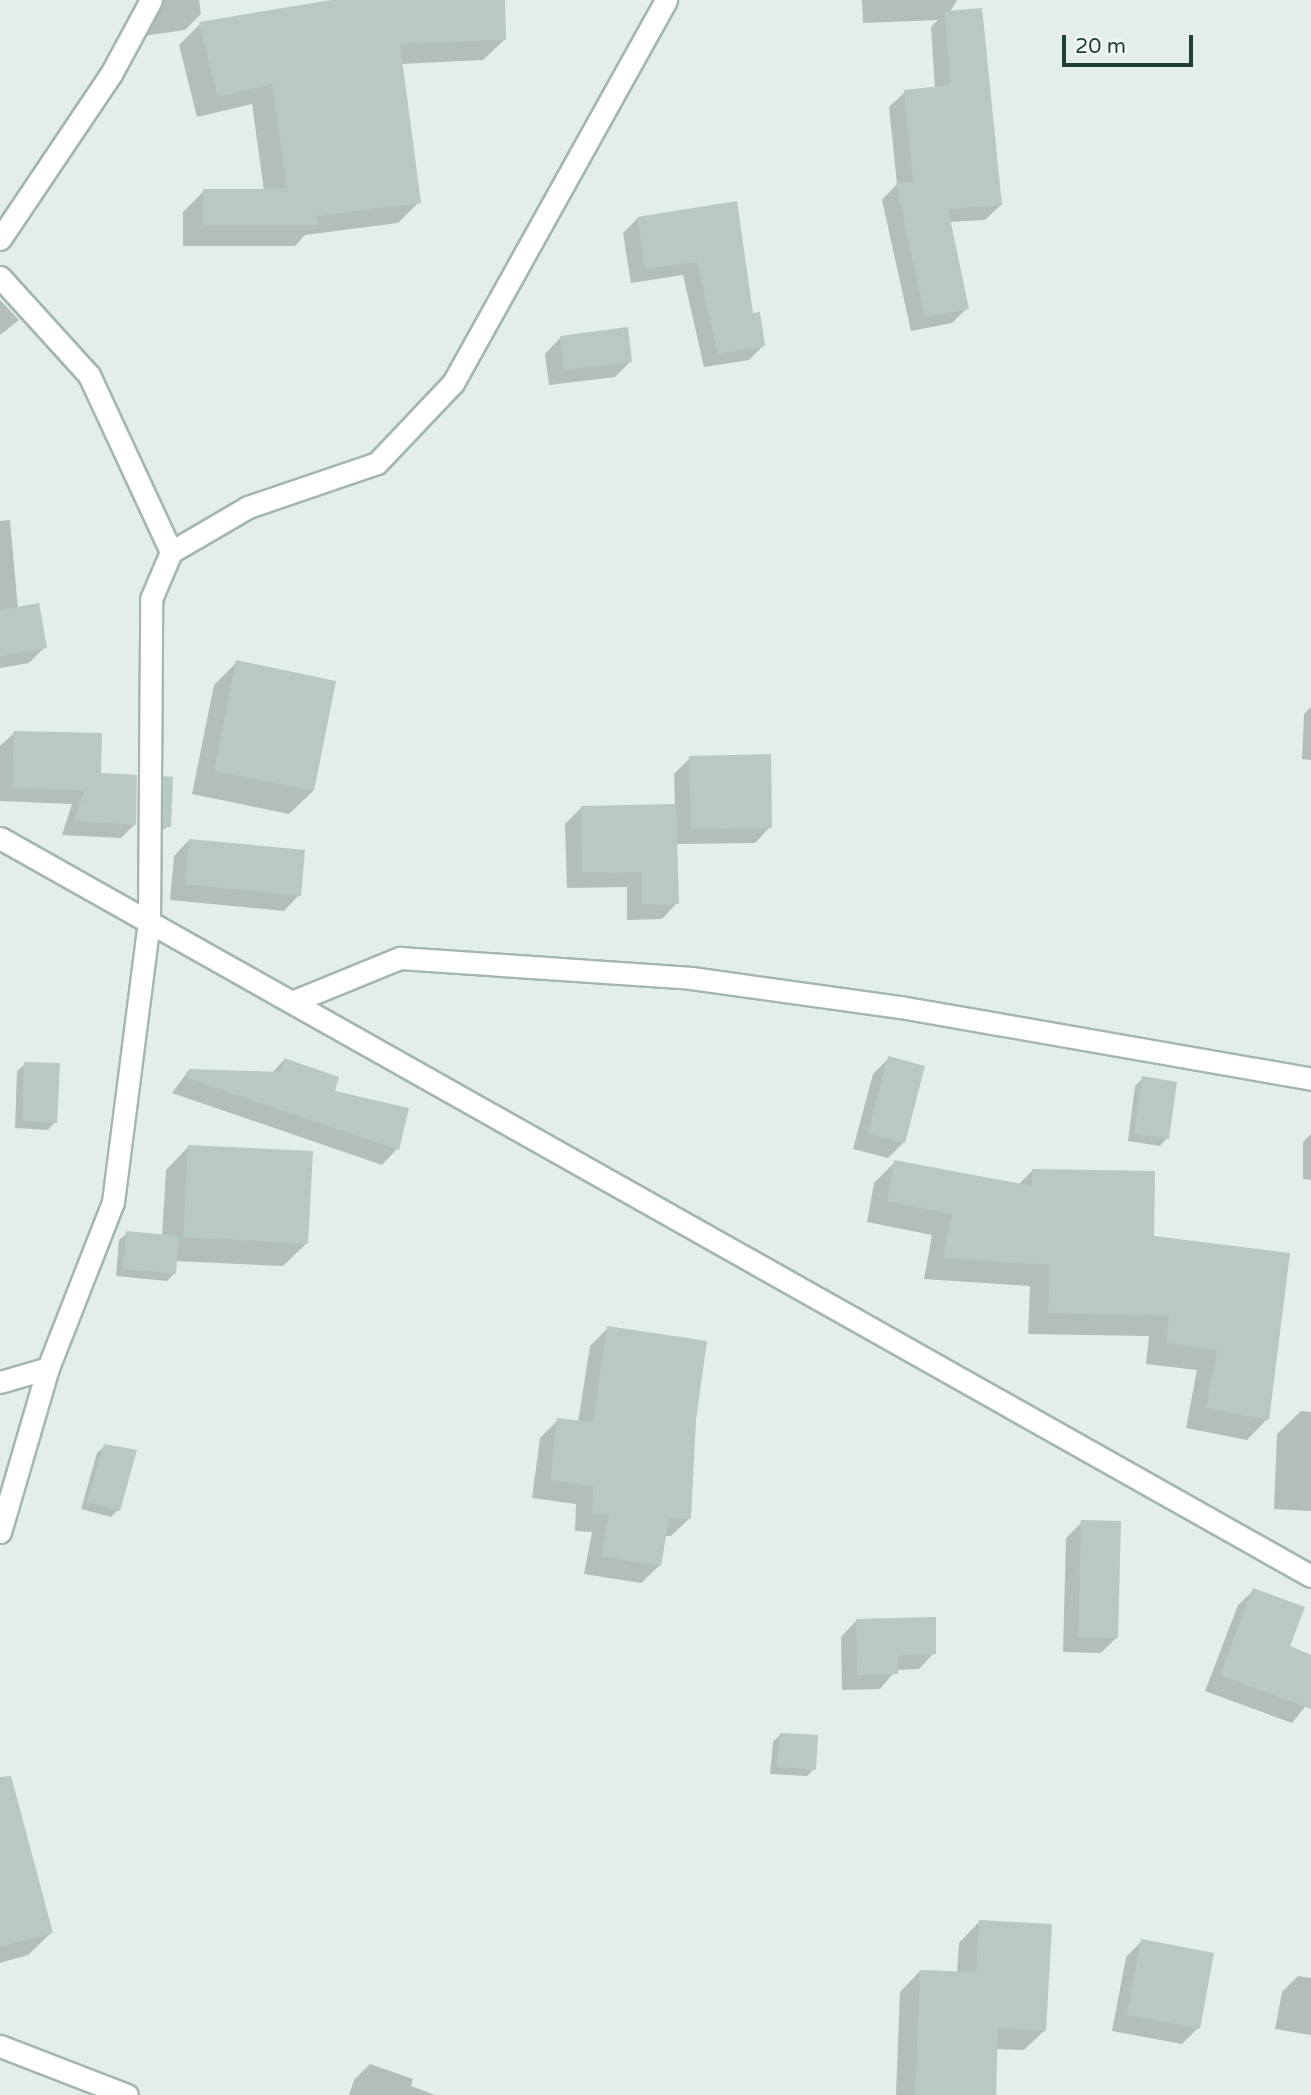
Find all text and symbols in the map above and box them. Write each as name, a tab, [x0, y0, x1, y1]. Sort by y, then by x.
scale bar	[1066, 21, 1197, 65]
text: 20 m	[1075, 34, 1126, 59]

